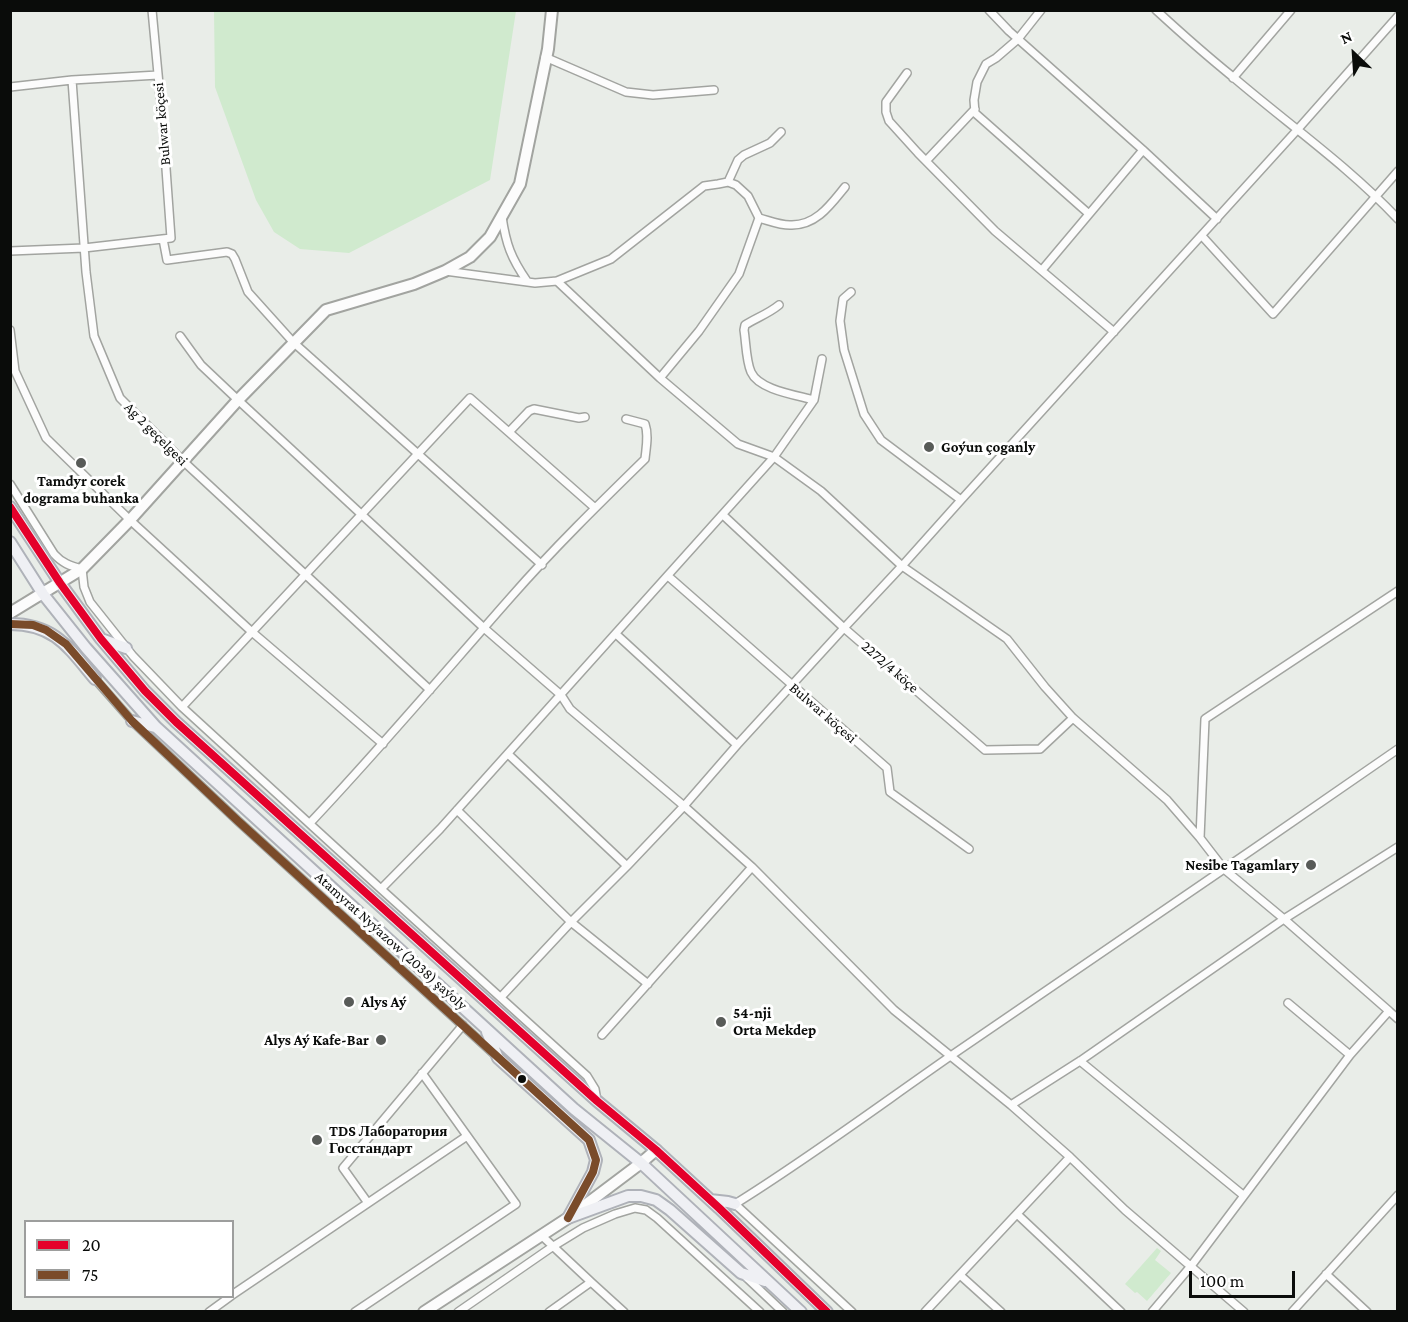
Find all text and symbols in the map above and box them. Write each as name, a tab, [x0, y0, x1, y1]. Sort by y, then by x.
north arrow	[1324, 24, 1384, 84]
text: N	[1338, 27, 1355, 47]
street label: Bulwar köçesi	[149, 82, 175, 166]
street label: Ag 2 geçelgesi	[120, 398, 192, 470]
place label: Goýun çoganly	[941, 438, 1035, 456]
marker: Goýun çoganly	[922, 440, 936, 454]
marker: Tamdyr corek dograma buhanka	[74, 456, 88, 470]
place label: Tamdyr corek dograma buhanka	[23, 472, 139, 507]
street label: 2272/4 köçe	[858, 637, 922, 697]
street label: Bulwar köçesi	[786, 679, 860, 747]
place label: Nesibe Tagamlary	[1185, 856, 1299, 874]
marker: Nesibe Tagamlary	[1304, 858, 1318, 872]
street label: Atamyrat Nyýazow (2038) şaýoly	[311, 868, 471, 1014]
place label: Alys Aý	[361, 993, 406, 1011]
marker: Alys Aý	[342, 995, 356, 1009]
place label: 54-nji Orta Mekdep	[733, 1004, 816, 1039]
marker: 54-nji Orta Mekdep	[714, 1015, 728, 1029]
place label: Alys Aý Kafe-Bar	[264, 1031, 369, 1049]
marker: Alys Aý Kafe-Bar	[374, 1033, 388, 1047]
unlabelled marker	[516, 1073, 528, 1085]
place label: TDS Лаборатория Госстандарт	[329, 1122, 447, 1157]
marker: TDS Лаборатория Госстандарт	[310, 1133, 324, 1147]
legend	[24, 1220, 234, 1298]
text: 20	[82, 1235, 101, 1255]
scale bar	[1192, 1259, 1298, 1297]
text: 75	[82, 1265, 99, 1285]
text: 100 m	[1200, 1271, 1244, 1291]

